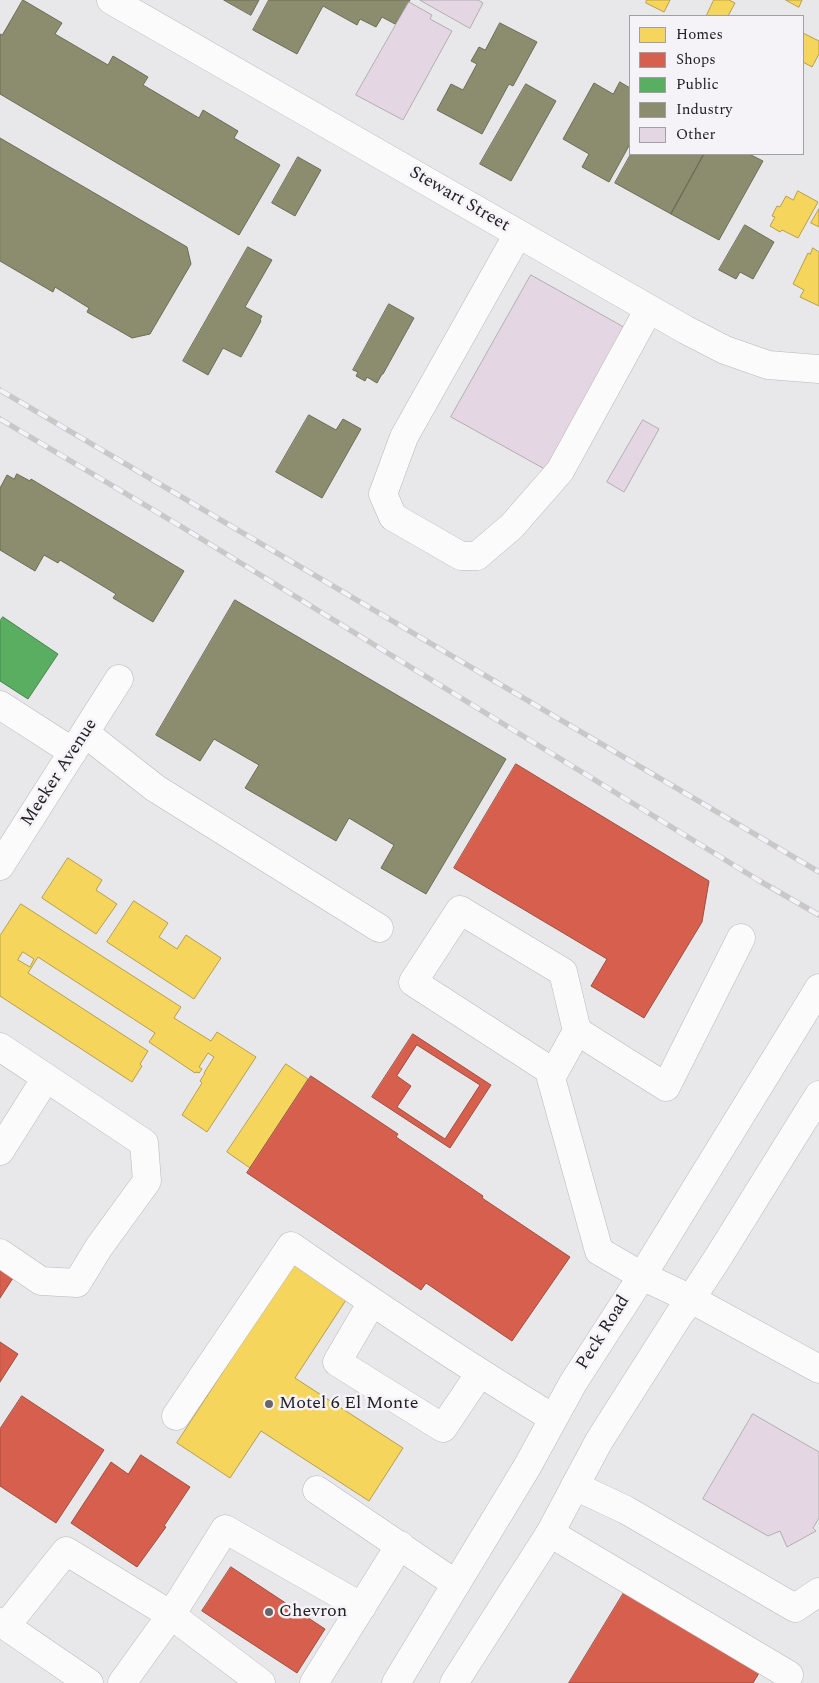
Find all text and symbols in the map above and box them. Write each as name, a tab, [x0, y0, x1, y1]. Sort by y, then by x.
legend	[629, 15, 804, 155]
text: Homes	[676, 23, 723, 46]
text: Shops	[676, 48, 716, 71]
text: Public	[676, 73, 719, 96]
text: Industry	[676, 98, 732, 121]
text: Other	[676, 123, 715, 146]
street label: Stewart Street	[405, 163, 513, 237]
street label: Meeker Avenue	[17, 715, 103, 831]
street label: Peck Road	[573, 1292, 635, 1374]
place label: Motel 6 El Monte	[279, 1393, 418, 1415]
marker: Motel 6 El Monte	[263, 1398, 275, 1410]
place label: Chevron	[279, 1601, 347, 1623]
marker: Chevron	[263, 1606, 275, 1618]

